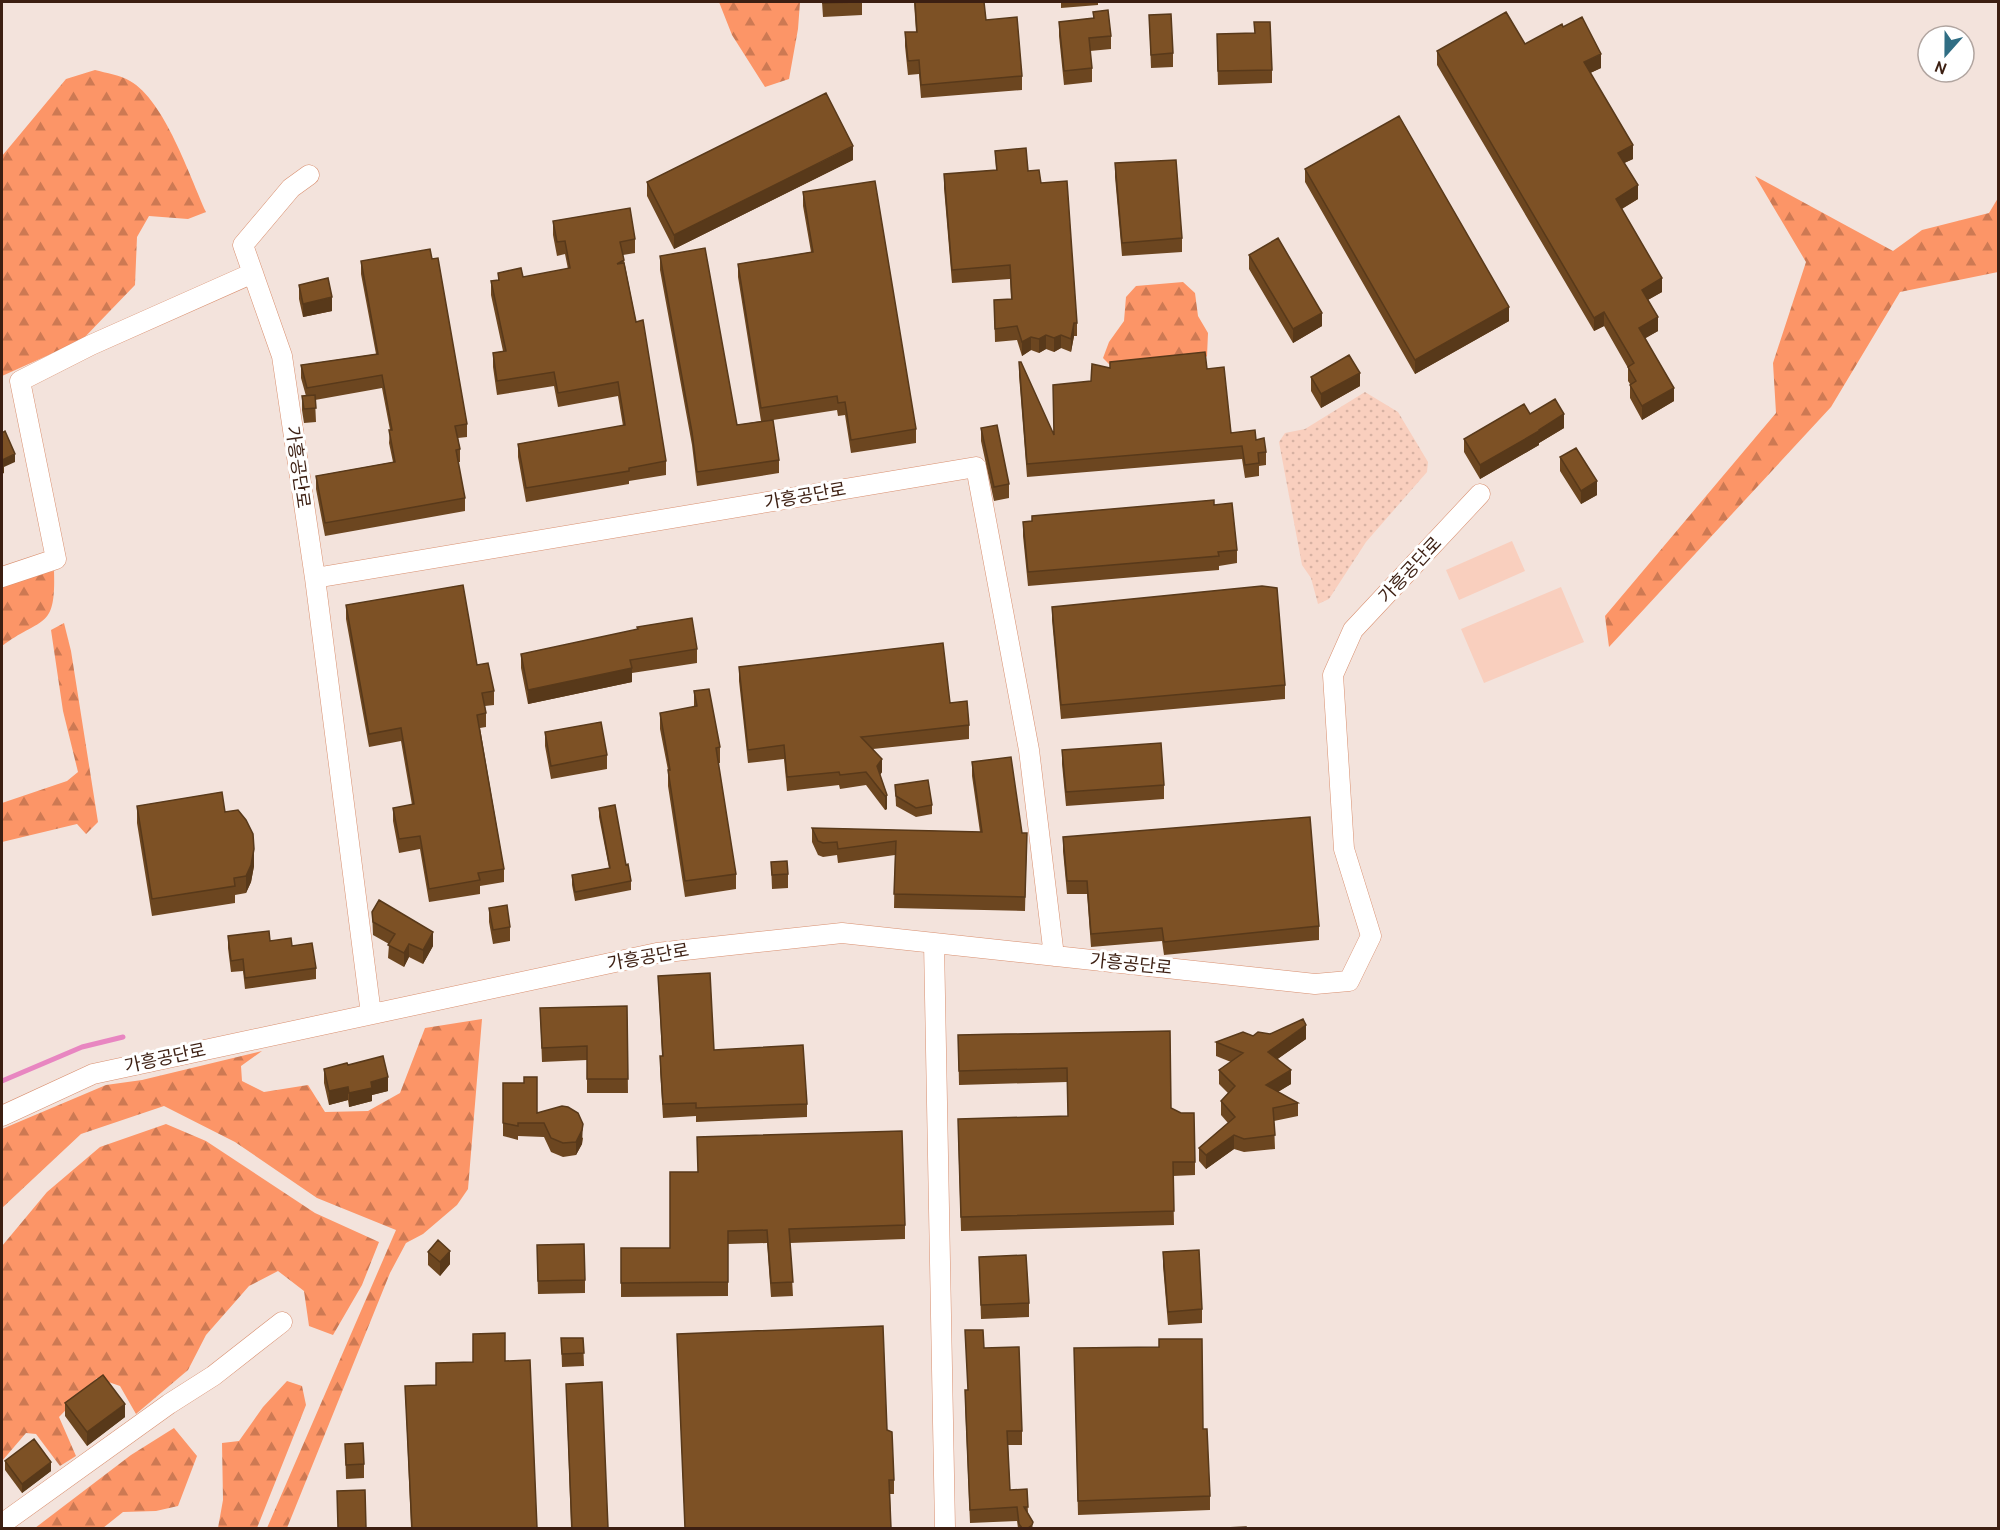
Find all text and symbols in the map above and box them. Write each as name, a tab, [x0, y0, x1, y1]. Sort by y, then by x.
north arrow	[1916, 24, 1976, 84]
text: N	[1932, 57, 1949, 78]
street label: 가흥공단로	[281, 424, 315, 510]
street label: 가흥공단로	[762, 478, 848, 514]
street label: 가흥공단로	[1374, 532, 1446, 608]
street label: 가흥공단로	[605, 939, 691, 975]
street label: 가흥공단로	[1089, 949, 1173, 979]
street label: 가흥공단로	[122, 1039, 208, 1077]

